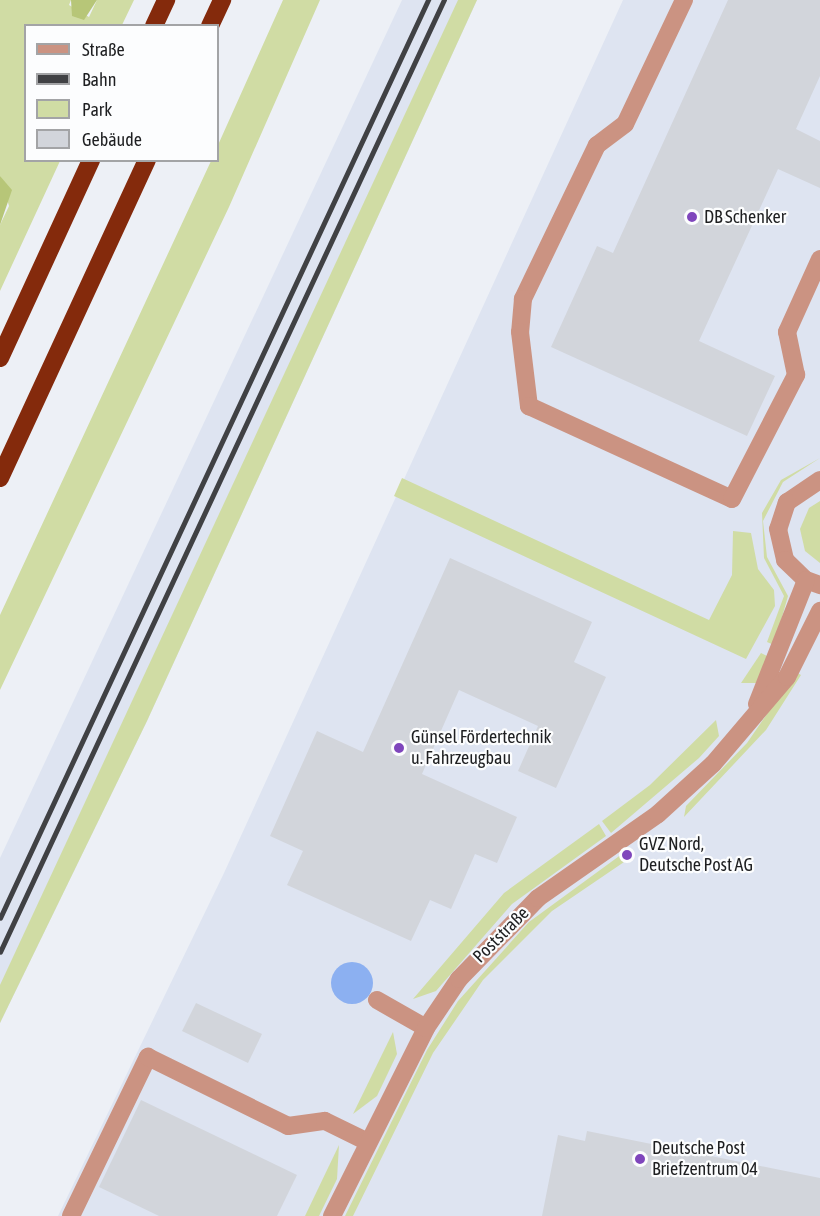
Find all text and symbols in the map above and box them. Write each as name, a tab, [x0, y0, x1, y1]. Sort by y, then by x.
legend	[24, 24, 219, 162]
text: Straße	[82, 39, 125, 60]
text: Bahn	[82, 69, 116, 90]
text: Park	[82, 99, 112, 120]
text: Gebäude	[82, 129, 142, 150]
place label: DB Schenker	[704, 206, 786, 228]
marker: DB Schenker	[685, 210, 699, 224]
place label: Günsel Fördertechnik u. Fahrzeugbau	[411, 727, 551, 770]
marker: Günsel Fördertechnik u. Fahrzeugbau	[392, 741, 406, 755]
place label: GVZ Nord, Deutsche Post AG	[639, 834, 753, 876]
marker: GVZ Nord, Deutsche Post AG	[620, 848, 634, 862]
street label: Poststraße	[469, 903, 533, 967]
place label: Deutsche Post Briefzentrum 04	[652, 1138, 758, 1180]
marker: Deutsche Post Briefzentrum 04	[633, 1152, 647, 1166]

